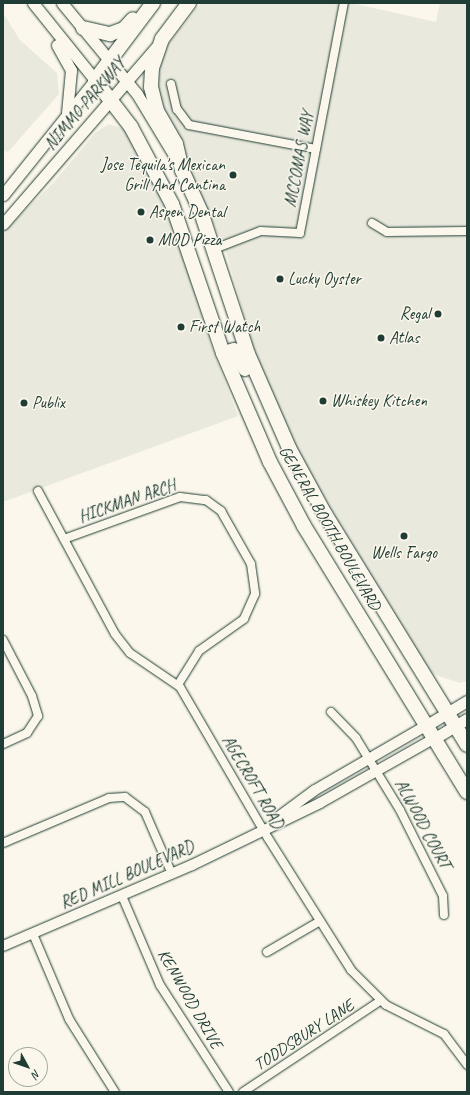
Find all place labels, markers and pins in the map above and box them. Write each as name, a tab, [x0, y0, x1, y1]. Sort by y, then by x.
place label: Jose Tequila's Mexican Grill And Cantina	[101, 155, 225, 195]
marker: Jose Tequila's Mexican Grill And Cantina	[228, 170, 238, 180]
place label: Aspen Dental	[149, 202, 225, 222]
marker: Aspen Dental	[136, 207, 146, 217]
place label: MOD Pizza	[158, 230, 221, 250]
marker: MOD Pizza	[145, 235, 155, 245]
place label: Lucky Oyster	[288, 269, 361, 289]
marker: Lucky Oyster	[275, 274, 285, 284]
place label: Regal	[400, 304, 430, 324]
marker: Regal	[433, 309, 443, 319]
place label: First Watch	[189, 317, 261, 337]
marker: First Watch	[176, 322, 186, 332]
place label: Atlas	[389, 328, 419, 348]
marker: Atlas	[376, 333, 386, 343]
place label: Whiskey Kitchen	[331, 391, 427, 411]
place label: Publix	[32, 393, 65, 413]
marker: Whiskey Kitchen	[318, 396, 328, 406]
marker: Publix	[19, 398, 29, 408]
marker: Wells Fargo	[399, 531, 409, 541]
place label: Wells Fargo	[371, 543, 437, 563]

